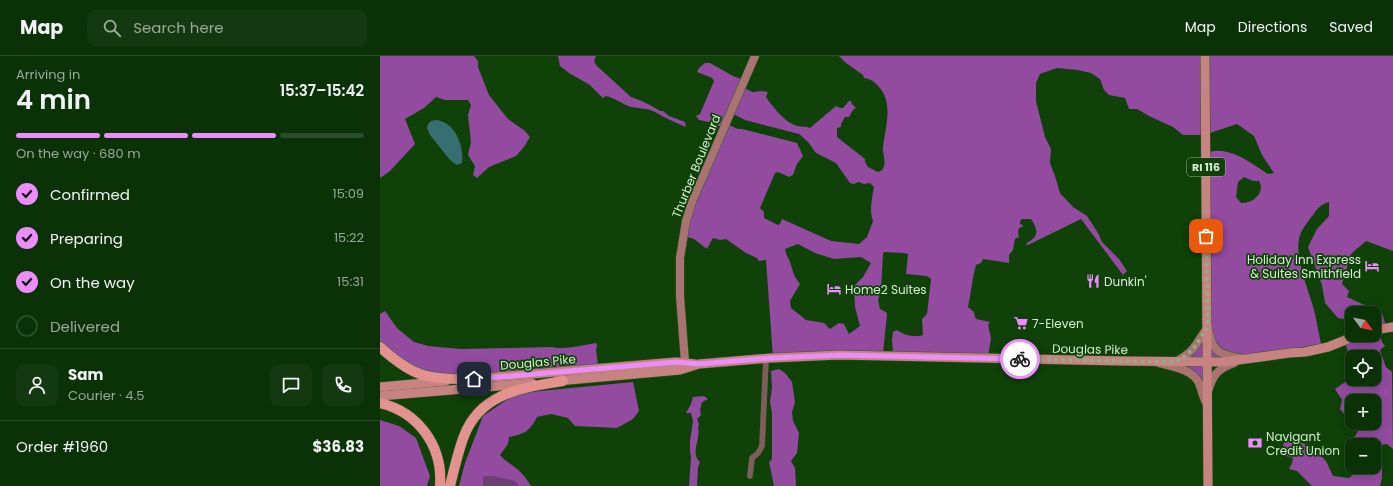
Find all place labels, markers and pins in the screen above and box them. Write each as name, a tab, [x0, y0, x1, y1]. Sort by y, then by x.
pin	[1189, 219, 1223, 253]
place label: Holiday Inn Express & Suites Smithfield	[1247, 251, 1361, 282]
hotel icon: Holiday Inn Express & Suites Smithfield	[1364, 258, 1380, 274]
restaurant icon: Dunkin'	[1085, 273, 1101, 289]
place label: Dunkin'	[1104, 273, 1147, 290]
hotel icon: Home2 Suites	[826, 281, 842, 297]
place label: Home2 Suites	[845, 281, 927, 298]
supermarket icon: 7-Eleven	[1013, 315, 1029, 331]
place label: 7-Eleven	[1032, 315, 1084, 332]
pin	[457, 362, 491, 396]
place label: Navigant Credit Union	[1266, 428, 1340, 459]
bank icon: Navigant Credit Union	[1247, 435, 1263, 451]

